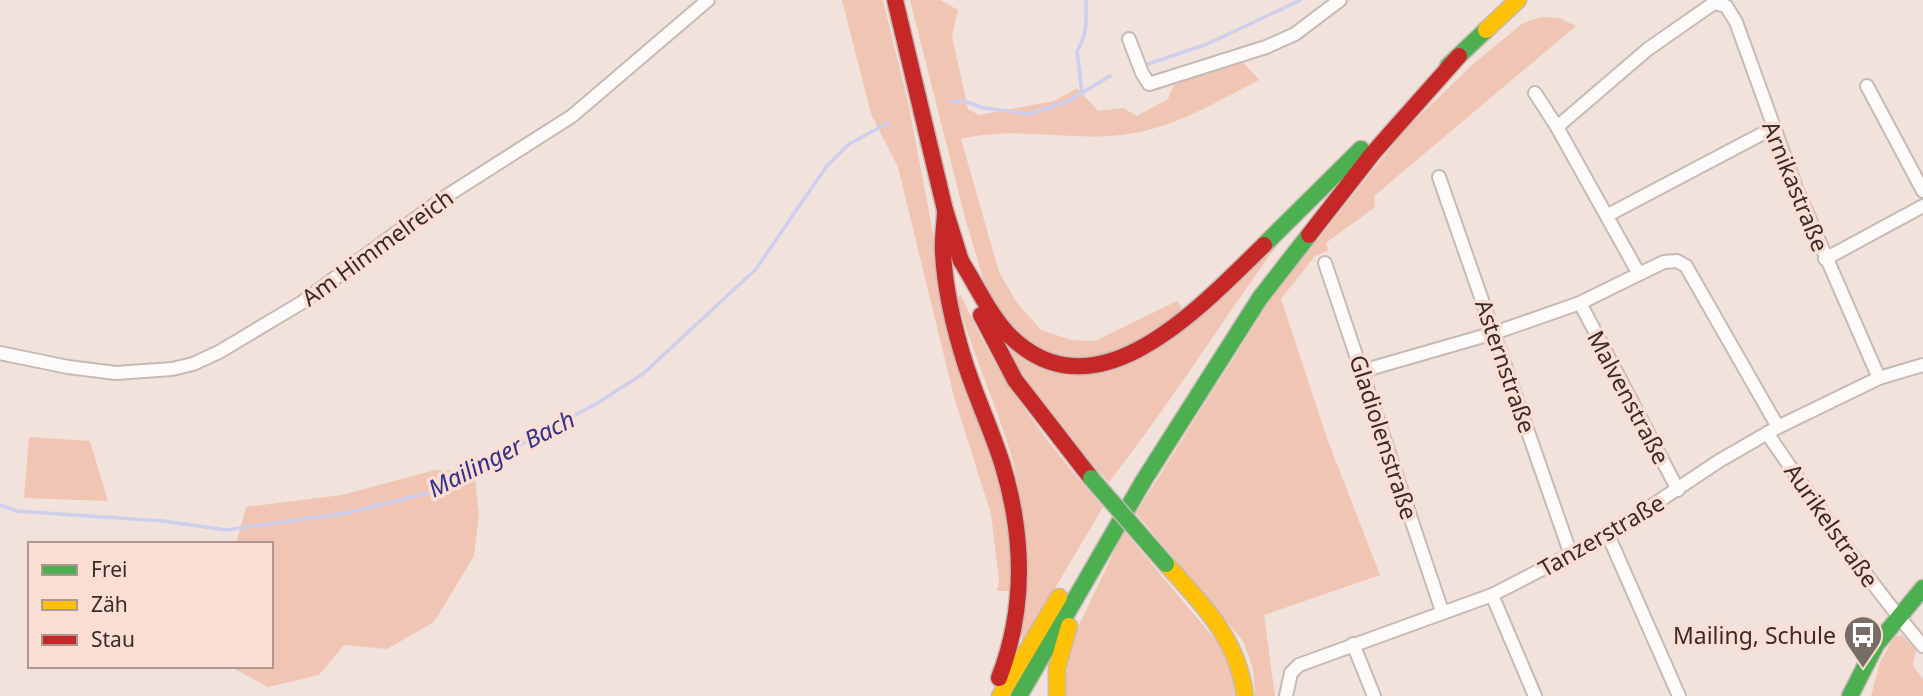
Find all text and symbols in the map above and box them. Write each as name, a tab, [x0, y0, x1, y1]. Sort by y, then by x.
street label: Arnikastraße	[1755, 116, 1837, 256]
street label: Am Himmelreich	[295, 181, 459, 313]
street label: Asternstraße	[1468, 295, 1544, 437]
street label: Malvenstraße	[1580, 324, 1678, 470]
street label: Gladiolenstraße	[1342, 351, 1426, 523]
water label: Mailinger Bach	[422, 402, 580, 504]
street label: Aurikelstraße	[1778, 457, 1886, 593]
street label: Tanzerstraße	[1532, 486, 1670, 584]
legend	[28, 542, 273, 668]
text: Frei	[91, 555, 127, 583]
text: Zäh	[91, 590, 128, 618]
bus stop icon: Mailing, Schule	[1842, 614, 1884, 669]
place label: Mailing, Schule	[1673, 619, 1836, 651]
text: Stau	[91, 625, 135, 653]

